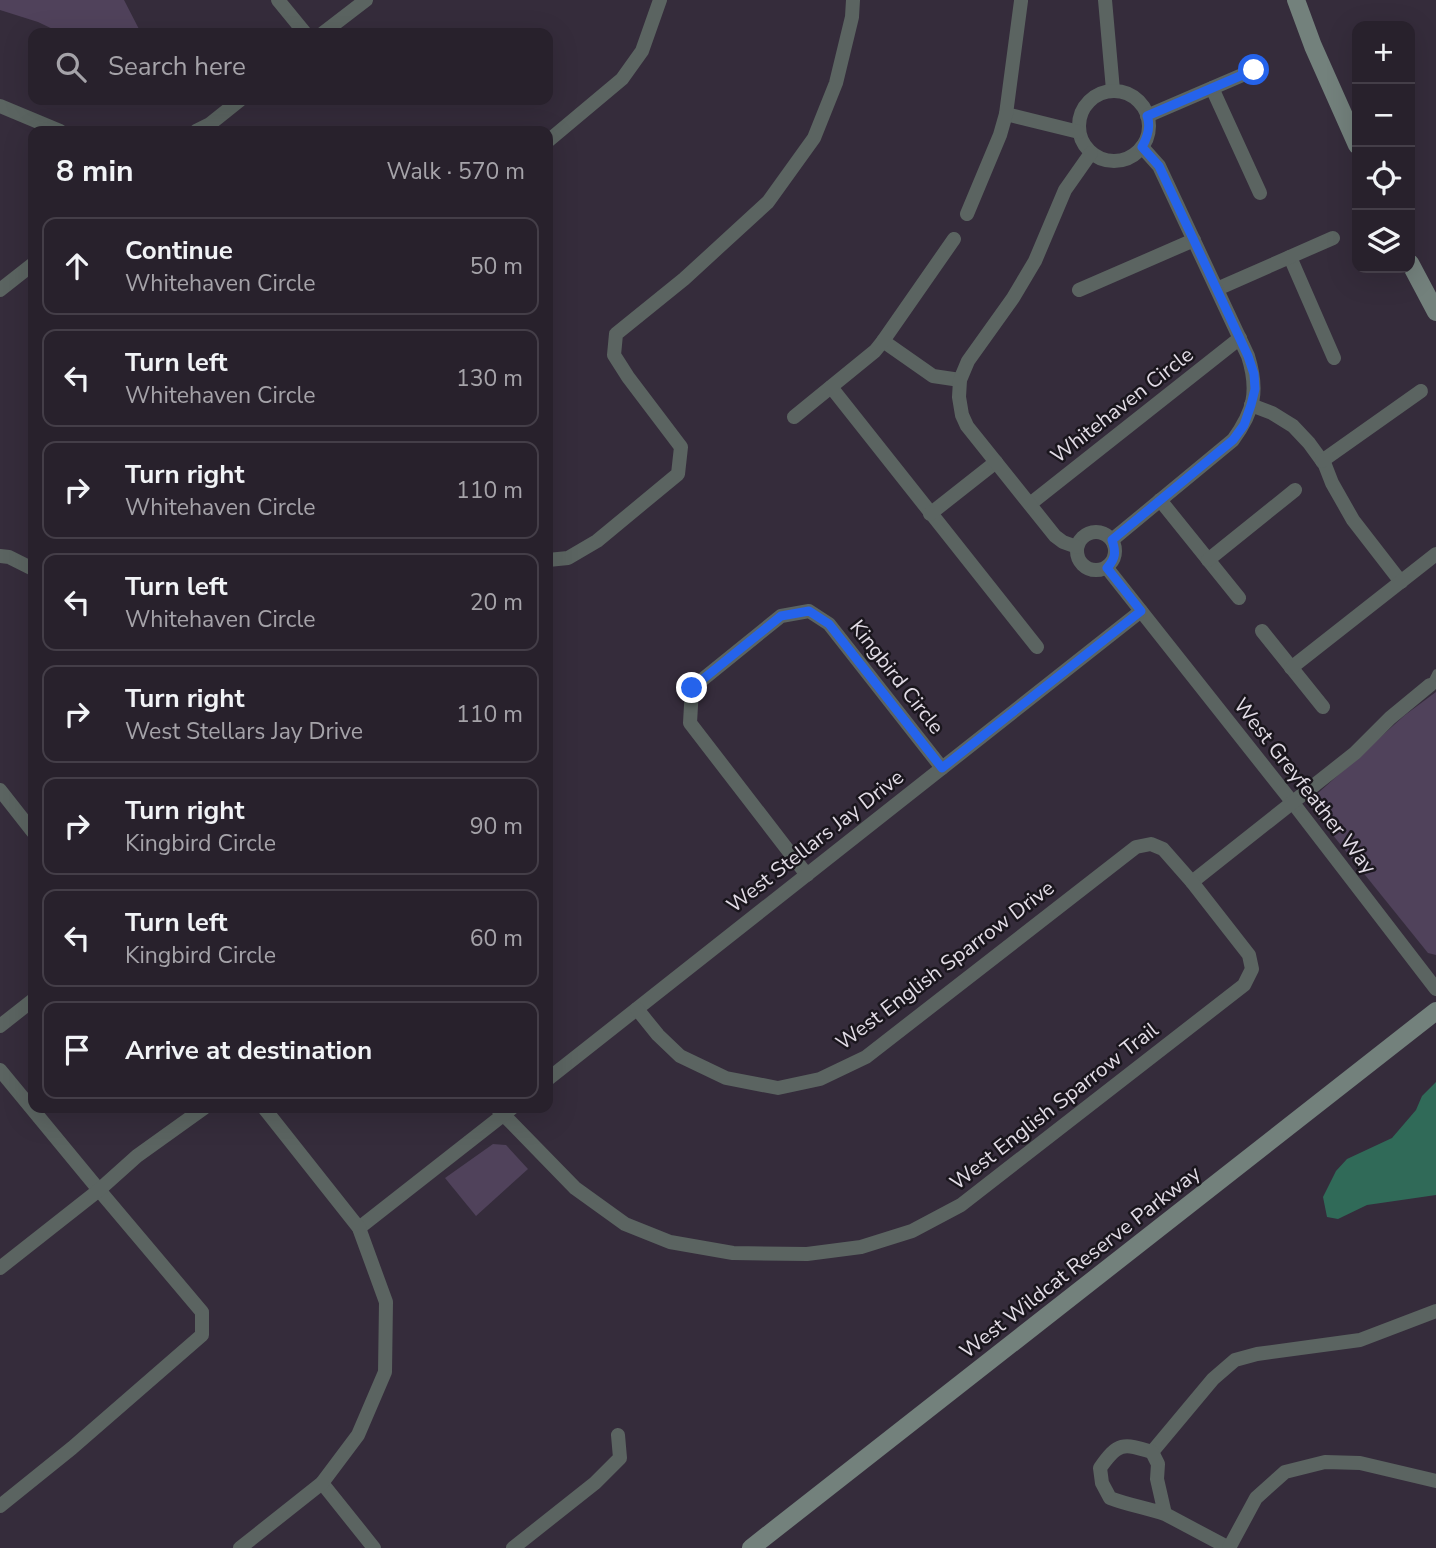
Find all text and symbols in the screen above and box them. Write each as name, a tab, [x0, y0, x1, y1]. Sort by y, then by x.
map controls	[1352, 21, 1415, 273]
button: +	[1352, 21, 1415, 84]
search box	[28, 28, 553, 105]
icon: search	[52, 48, 90, 86]
text: Search here	[108, 49, 246, 84]
route start	[1238, 54, 1269, 85]
button: −	[1352, 84, 1415, 147]
button: locate	[1352, 147, 1415, 210]
text: 8 min	[56, 151, 134, 192]
text: Walk · 570 m	[386, 156, 525, 187]
button: layers	[1352, 210, 1415, 273]
text: Continue	[125, 233, 233, 268]
icon: ahead	[58, 247, 96, 285]
text: 50 m	[470, 251, 523, 282]
text: Whitehaven Circle	[125, 268, 315, 299]
street label: Whitehaven Circle	[1045, 340, 1199, 470]
text: Turn left	[125, 345, 228, 380]
icon: left	[58, 359, 96, 397]
text: 130 m	[456, 363, 523, 394]
text: Whitehaven Circle	[125, 380, 315, 411]
text: Turn right	[125, 457, 244, 492]
icon: right	[58, 471, 96, 509]
text: 110 m	[456, 475, 523, 506]
text: Whitehaven Circle	[125, 492, 315, 523]
text: Turn left	[125, 569, 228, 604]
icon: left	[58, 583, 96, 621]
text: 20 m	[470, 587, 523, 618]
text: Whitehaven Circle	[125, 604, 315, 635]
street label: Kingbird Circle	[844, 614, 950, 740]
route end	[676, 672, 707, 703]
text: Turn right	[125, 681, 244, 716]
street label: West Greyfeather Way	[1227, 692, 1383, 880]
icon: right	[58, 695, 96, 733]
text: 110 m	[456, 699, 523, 730]
text: West Stellars Jay Drive	[125, 716, 363, 747]
street label: West Stellars Jay Drive	[721, 763, 909, 919]
text: Turn right	[125, 793, 244, 828]
icon: right	[58, 807, 96, 845]
text: 90 m	[470, 811, 523, 842]
text: Kingbird Circle	[125, 828, 276, 859]
street label: West English Sparrow Drive	[830, 874, 1060, 1056]
text: Turn left	[125, 905, 228, 940]
icon: left	[58, 919, 96, 957]
text: 60 m	[470, 923, 523, 954]
text: Kingbird Circle	[125, 940, 276, 971]
street label: West English Sparrow Trail	[944, 1015, 1165, 1196]
icon: arrive	[58, 1031, 96, 1069]
text: Arrive at destination	[125, 1033, 372, 1068]
street label: West Wildcat Reserve Parkway	[954, 1159, 1206, 1365]

